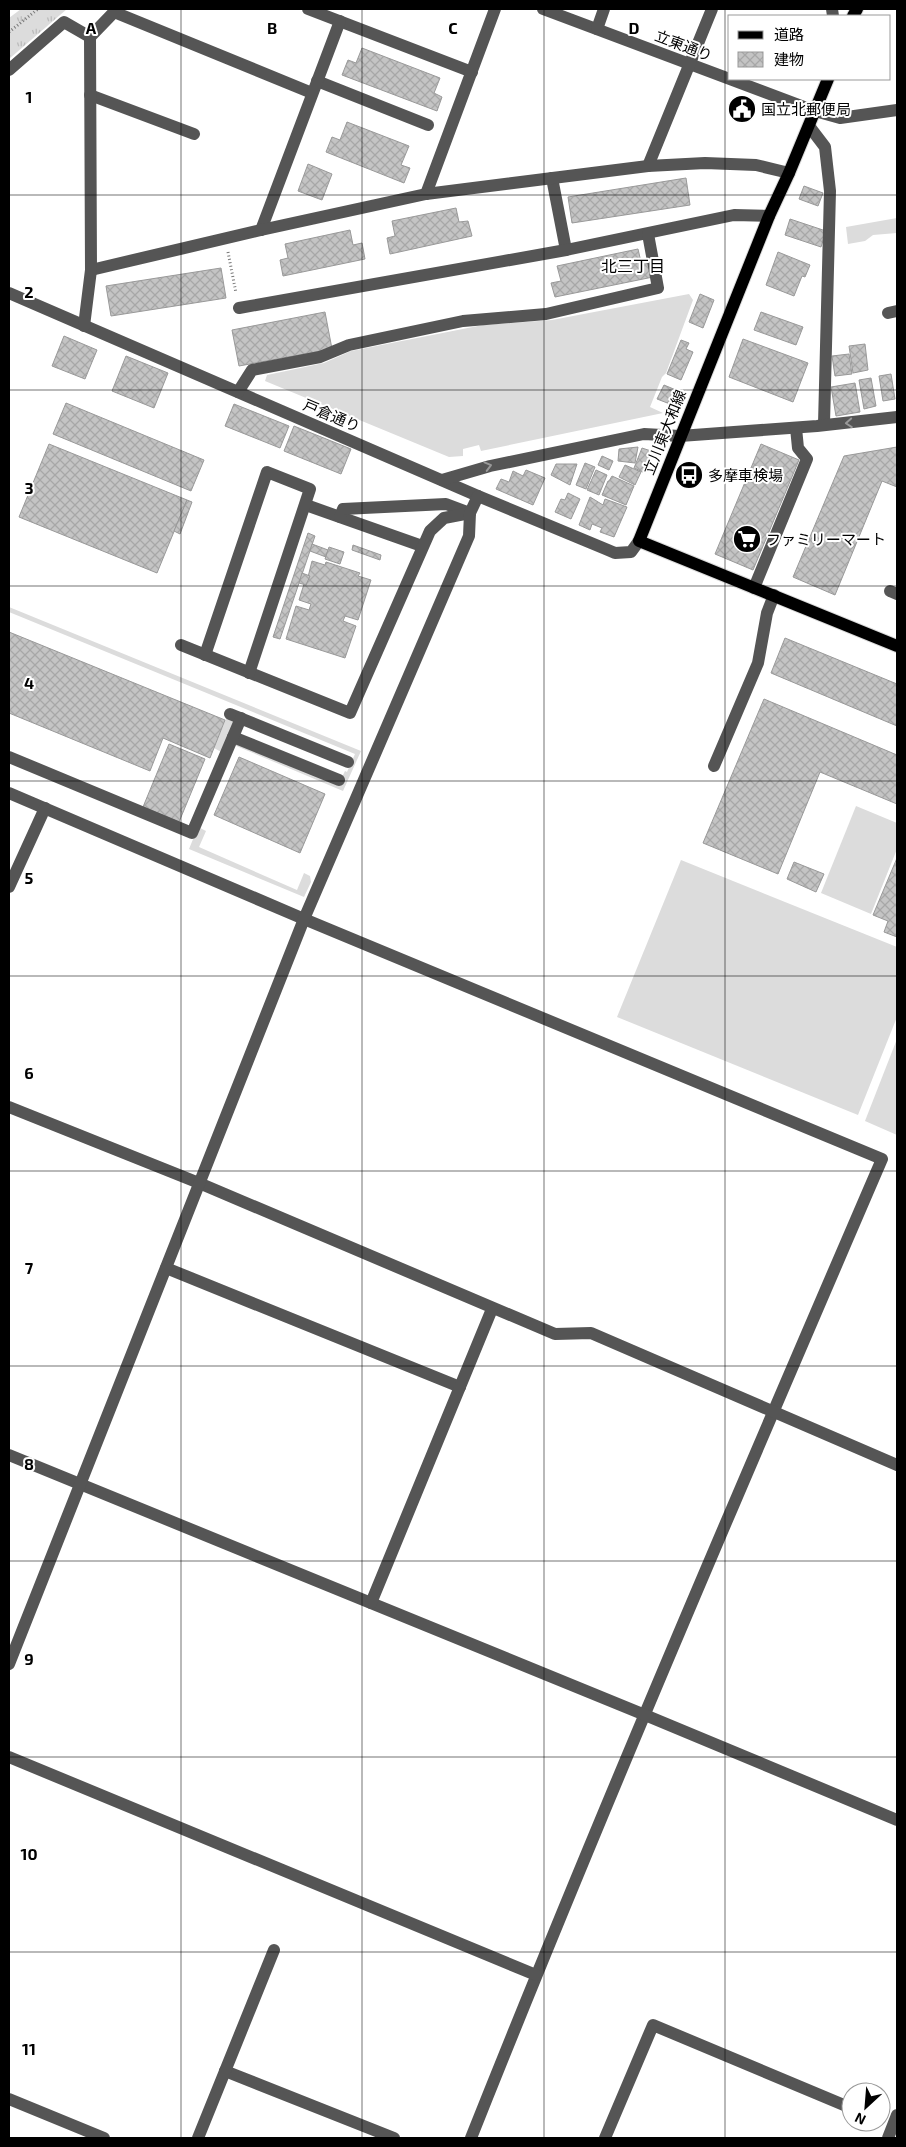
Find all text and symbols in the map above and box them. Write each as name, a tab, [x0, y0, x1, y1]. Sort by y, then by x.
legend	[728, 15, 891, 80]
text: A	[86, 18, 97, 37]
text: B	[267, 18, 277, 37]
text: C	[448, 18, 458, 37]
text: D	[629, 18, 640, 37]
text: 道路	[774, 25, 804, 43]
street label: 立東通り	[653, 26, 715, 64]
text: 建物	[774, 50, 804, 68]
text: 1	[26, 87, 32, 106]
public building icon: 国立北郵便局	[727, 94, 757, 124]
place label: 国立北郵便局	[761, 100, 851, 118]
district label: 北三丁目	[601, 256, 665, 275]
text: 2	[24, 282, 34, 301]
street label: 立川東大和線	[639, 387, 689, 477]
street label: 戸倉通り	[301, 395, 363, 435]
one-way arrow	[845, 417, 853, 428]
bus stop icon: 多摩車検場	[674, 460, 704, 490]
one-way arrow	[484, 461, 493, 472]
place label: 多摩車検場	[708, 466, 783, 484]
text: 3	[24, 478, 34, 497]
supermarket icon: ファミリーマート	[732, 524, 762, 554]
place label: ファミリーマート	[766, 530, 886, 548]
text: 4	[24, 673, 34, 692]
text: 5	[25, 868, 34, 887]
text: 6	[24, 1063, 34, 1082]
text: 7	[25, 1258, 34, 1277]
text: 8	[24, 1454, 34, 1473]
text: 9	[24, 1649, 34, 1668]
text: 10	[20, 1844, 38, 1863]
text: 11	[22, 2039, 36, 2058]
north arrow	[841, 2082, 891, 2132]
text: N	[852, 2109, 868, 2129]

